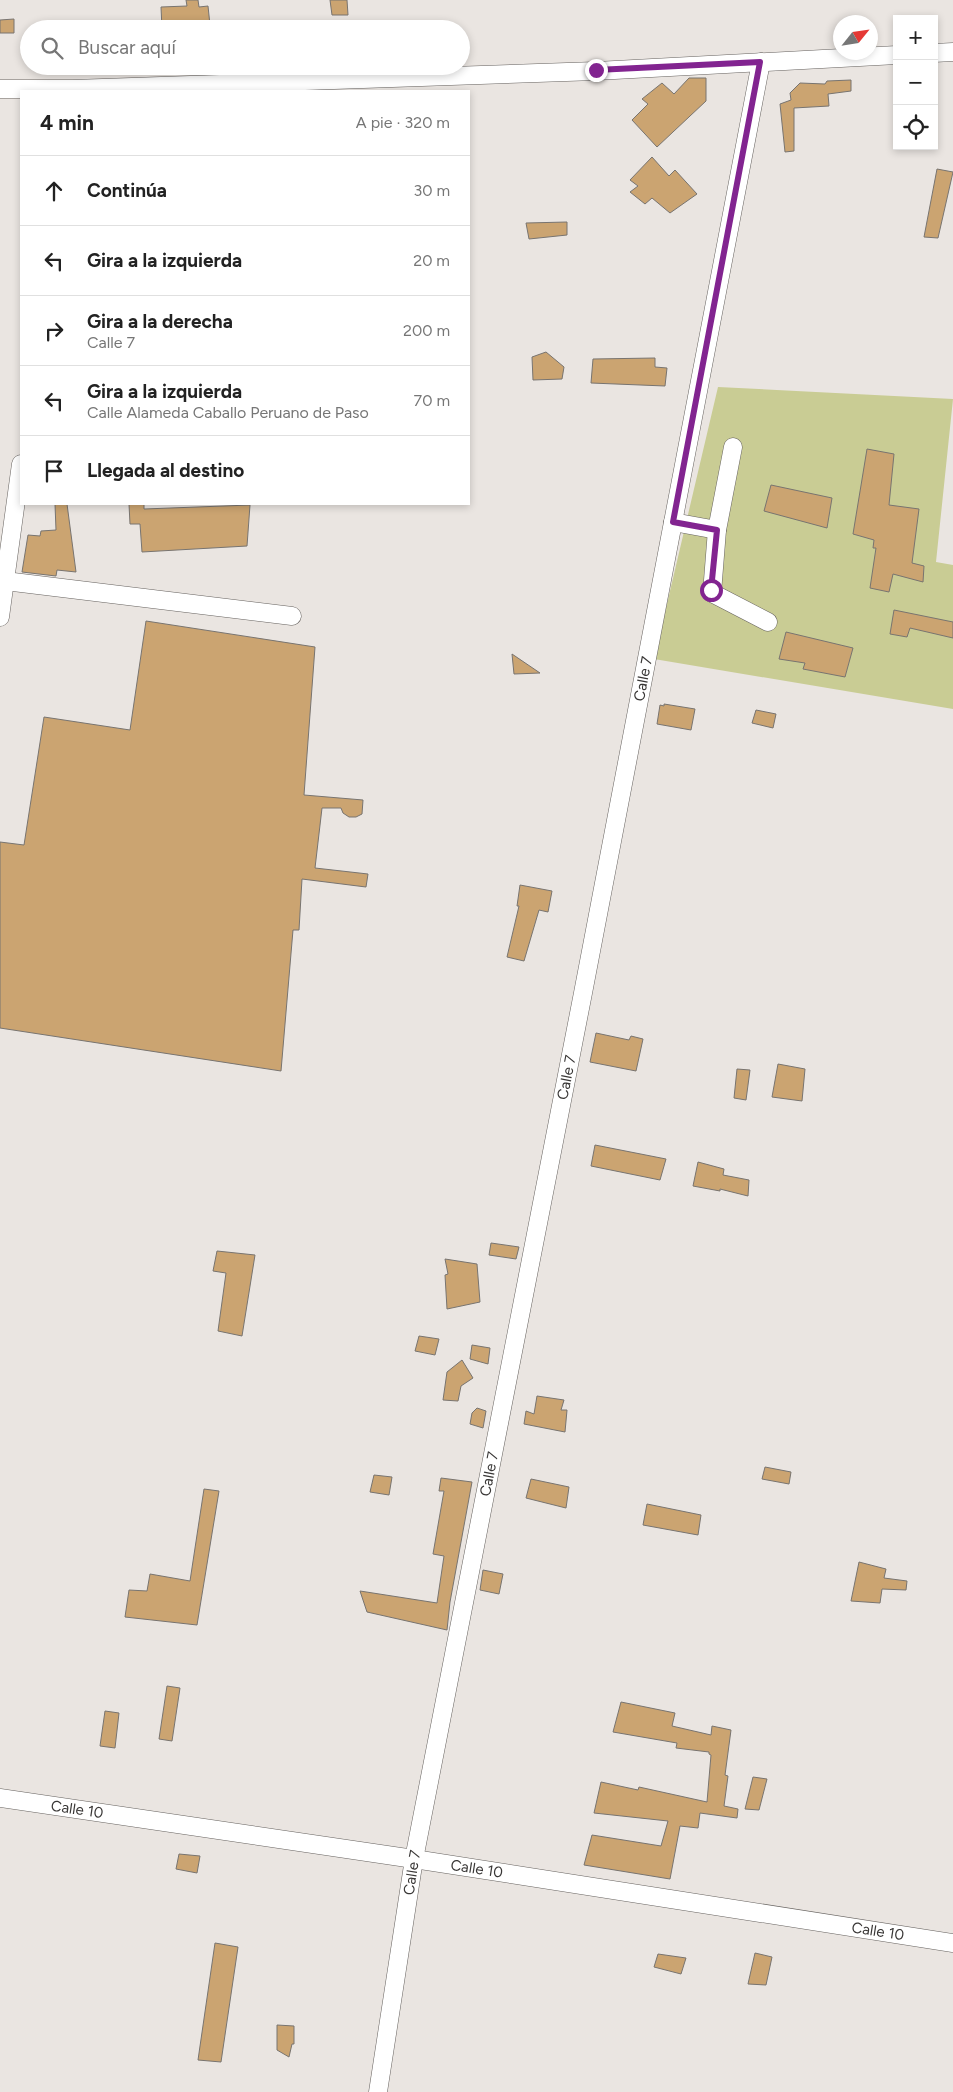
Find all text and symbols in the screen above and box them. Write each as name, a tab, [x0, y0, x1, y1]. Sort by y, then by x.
north arrow	[833, 15, 878, 60]
map controls	[893, 15, 938, 150]
button: +	[893, 15, 938, 60]
search box	[20, 20, 470, 75]
icon: search	[38, 34, 66, 62]
text: Buscar aquí	[78, 36, 176, 59]
route end	[585, 59, 608, 82]
button: −	[893, 60, 938, 105]
button: locate	[893, 105, 938, 150]
text: 4 min	[40, 110, 94, 135]
text: A pie · 320 m	[356, 113, 450, 132]
icon: ahead	[40, 177, 68, 205]
text: Continúa	[87, 179, 167, 202]
text: 30 m	[413, 181, 450, 200]
icon: left	[40, 247, 68, 275]
text: Gira a la izquierda	[87, 249, 242, 272]
text: 20 m	[413, 251, 450, 270]
text: Gira a la derecha	[87, 310, 233, 333]
icon: right	[40, 317, 68, 345]
text: 200 m	[403, 321, 450, 340]
text: Calle 7	[87, 333, 135, 352]
text: Gira a la izquierda	[87, 380, 242, 403]
icon: left	[40, 387, 68, 415]
text: 70 m	[414, 391, 450, 410]
text: Calle Alameda Caballo Peruano de Paso	[87, 403, 369, 422]
icon: arrive	[40, 457, 68, 485]
text: Llegada al destino	[87, 459, 244, 482]
route start	[700, 579, 723, 602]
street label: Calle 7	[630, 655, 656, 703]
street label: Calle 7	[553, 1054, 580, 1101]
street label: Calle 7	[476, 1450, 502, 1498]
street label: Calle 10	[50, 1797, 105, 1822]
street label: Calle 7	[400, 1849, 425, 1896]
street label: Calle 10	[449, 1856, 504, 1882]
street label: Calle 10	[850, 1918, 905, 1944]

